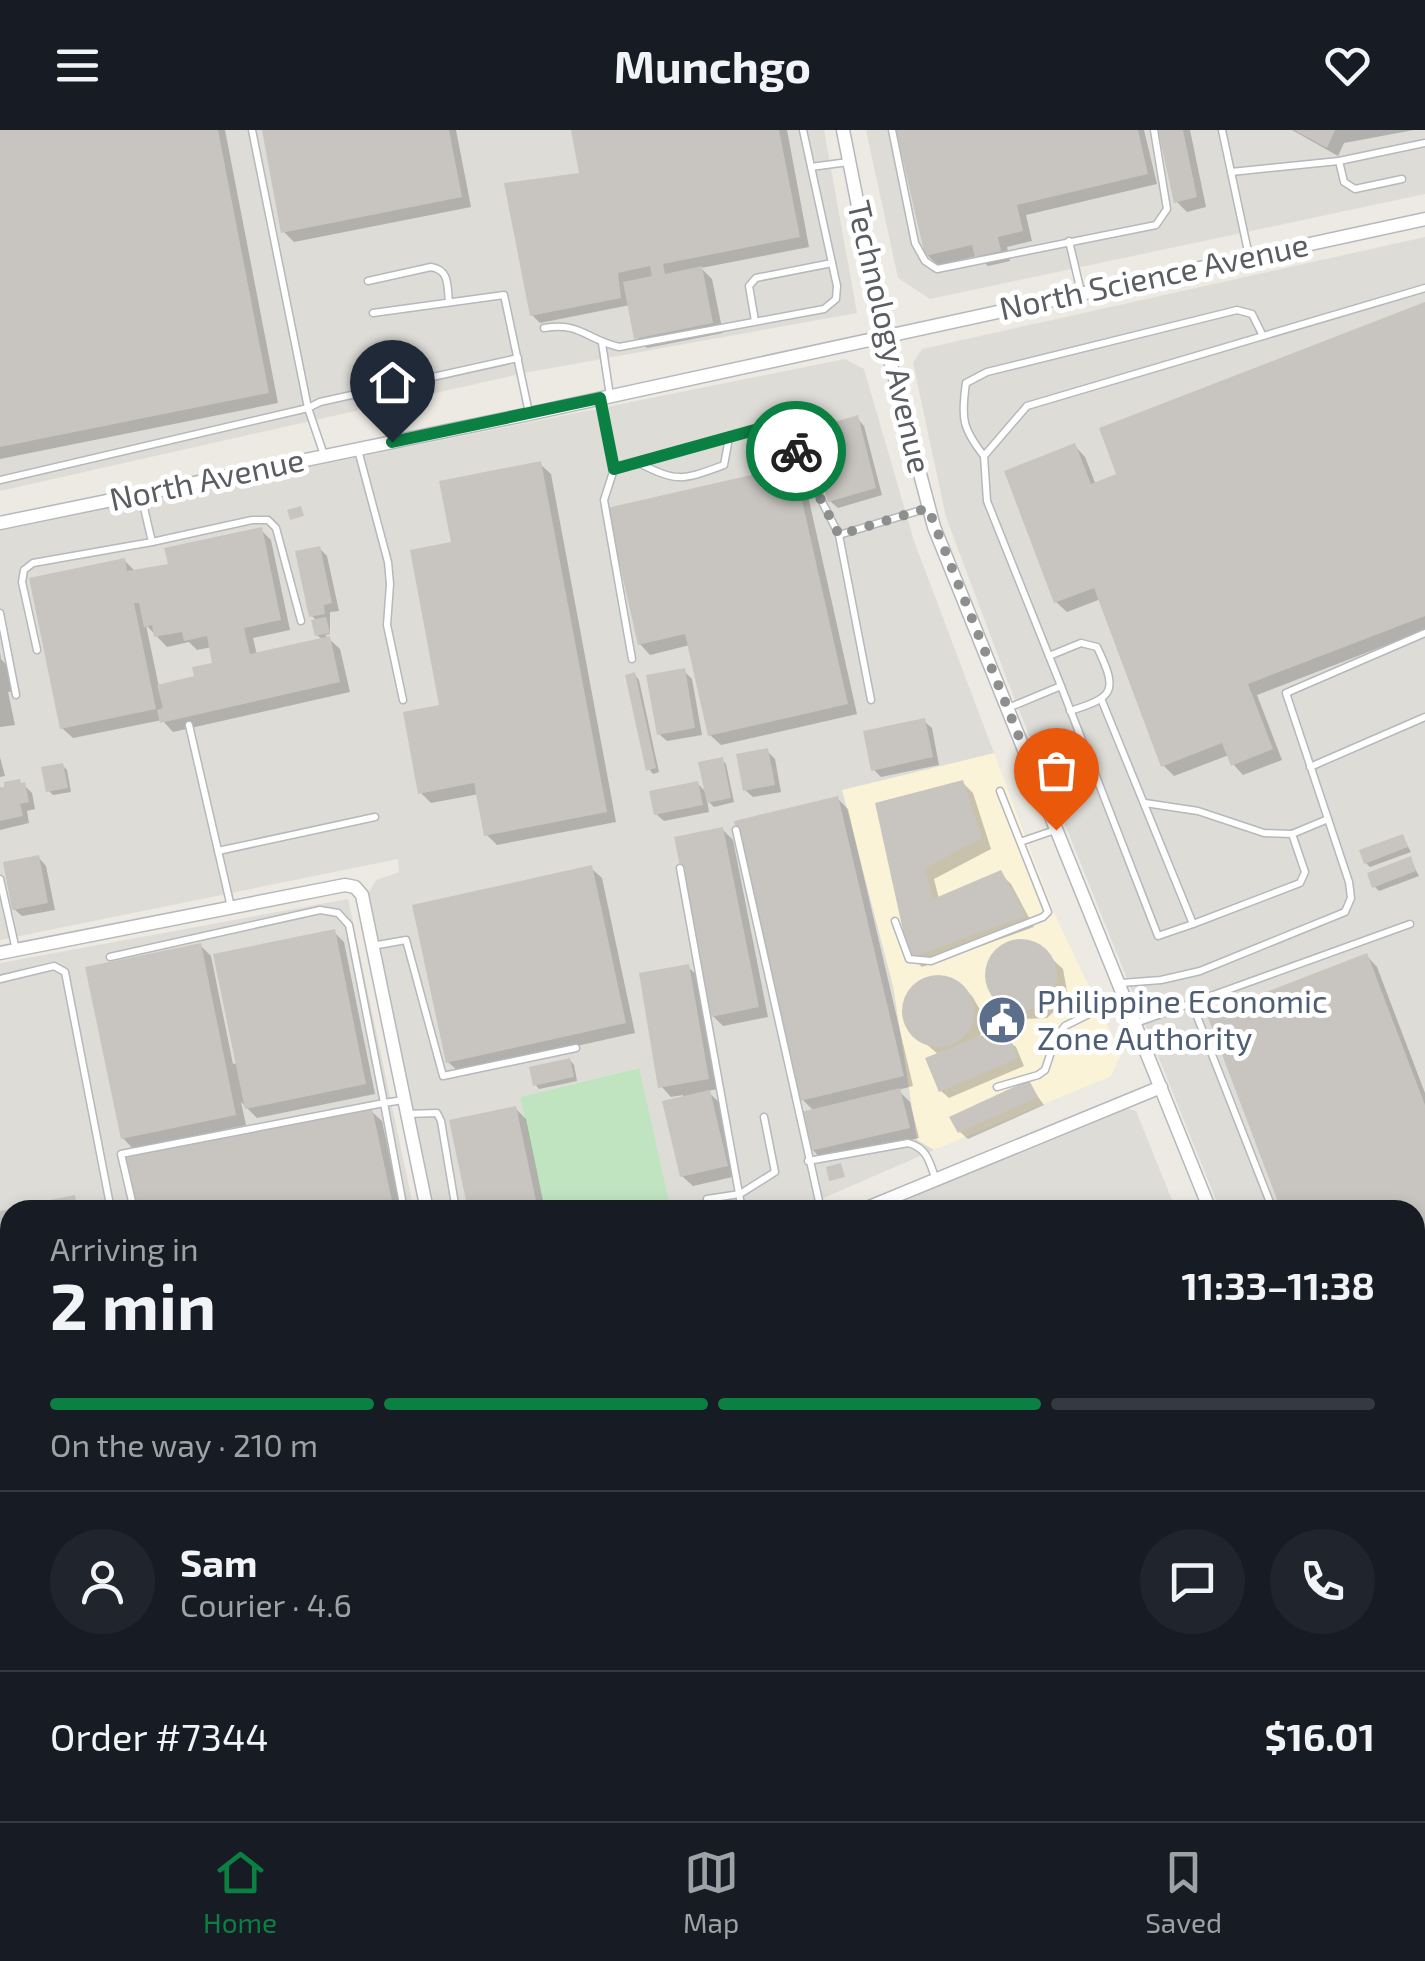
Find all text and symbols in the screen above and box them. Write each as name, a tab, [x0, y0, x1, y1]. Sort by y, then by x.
icon: menu	[50, 38, 105, 93]
text: Munchgo	[614, 38, 811, 92]
icon: heart	[1320, 38, 1375, 93]
street label: Technology Avenue	[841, 197, 941, 477]
street label: North Science Avenue	[996, 224, 1312, 326]
pin	[350, 340, 435, 443]
icon: home	[365, 355, 420, 410]
courier	[746, 401, 846, 501]
icon: bike	[769, 424, 824, 479]
street label: North Avenue	[106, 439, 307, 517]
pin	[1014, 728, 1099, 831]
icon: bag	[1029, 743, 1084, 798]
place label: Philippine Economic Zone Authority	[1037, 981, 1328, 1056]
public building icon: Philippine Economic Zone Authority	[976, 994, 1028, 1046]
text: Arriving in	[50, 1229, 199, 1267]
text: 11:33–11:38	[1181, 1262, 1375, 1308]
text: 2 min	[50, 1265, 216, 1343]
text: On the way · 210 m	[50, 1425, 318, 1463]
button: person	[50, 1529, 155, 1634]
button: chat	[1140, 1529, 1245, 1634]
button: phone	[1270, 1529, 1375, 1634]
text: Sam	[180, 1539, 257, 1585]
text: Courier · 4.6	[180, 1585, 352, 1623]
text: Order #7344	[50, 1713, 269, 1759]
text: $16.01	[1264, 1713, 1375, 1759]
tab: Home	[203, 1845, 277, 1939]
tab: Map	[683, 1845, 739, 1939]
tab: Saved	[1145, 1845, 1222, 1939]

